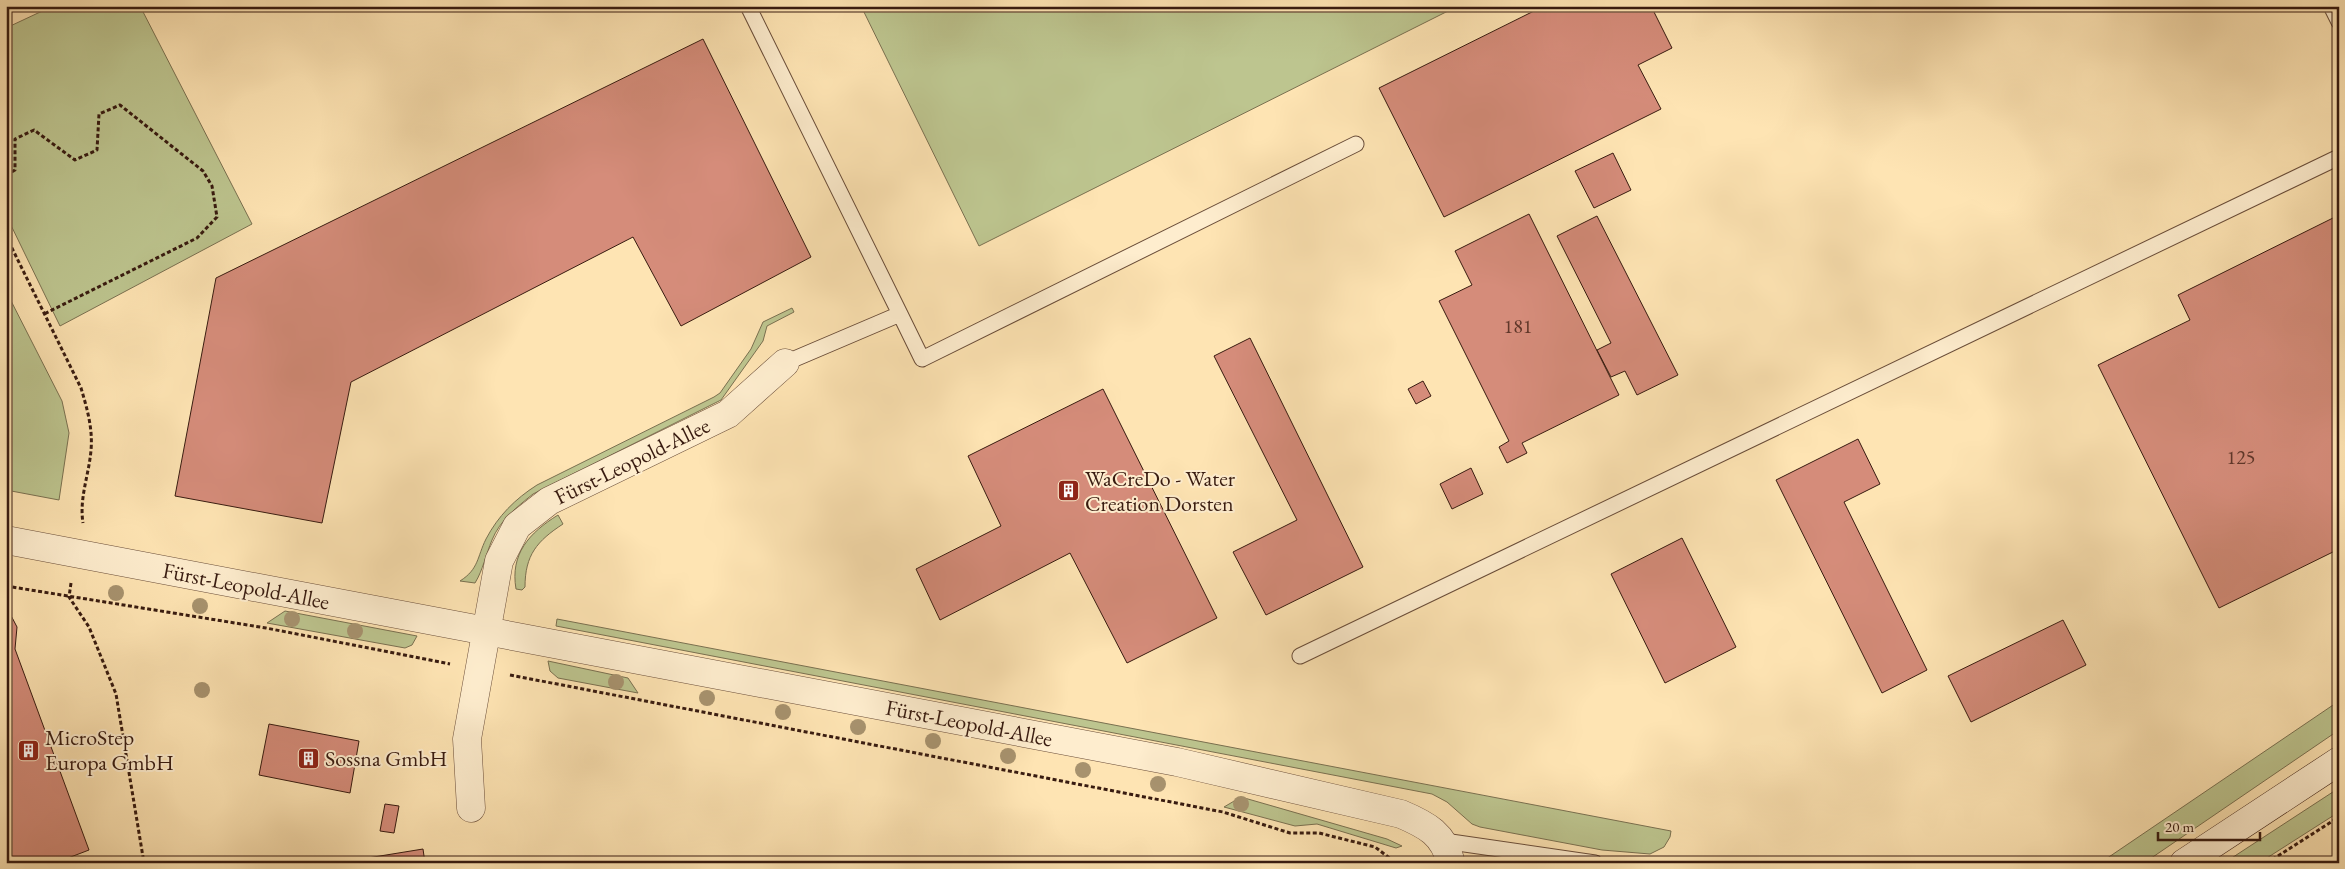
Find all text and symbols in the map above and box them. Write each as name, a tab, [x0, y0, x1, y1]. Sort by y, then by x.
house number: 181	[1504, 313, 1532, 339]
street label: Fürst-Leopold-Allee	[549, 411, 715, 511]
house number: 125	[2227, 444, 2255, 470]
place label: WaCreDo - Water Creation Dorsten	[1085, 464, 1236, 518]
building icon: WaCreDo - Water Creation Dorsten	[1057, 479, 1081, 503]
street label: Fürst-Leopold-Allee	[160, 556, 332, 616]
street label: Fürst-Leopold-Allee	[883, 693, 1055, 753]
place label: MicroStep Europa GmbH	[45, 723, 174, 777]
building icon: MicroStep Europa GmbH	[17, 738, 41, 762]
place label: Sossna GmbH	[325, 744, 447, 773]
building icon: Sossna GmbH	[297, 746, 321, 770]
scale bar	[2158, 809, 2260, 841]
text: 20 m	[2165, 817, 2194, 836]

